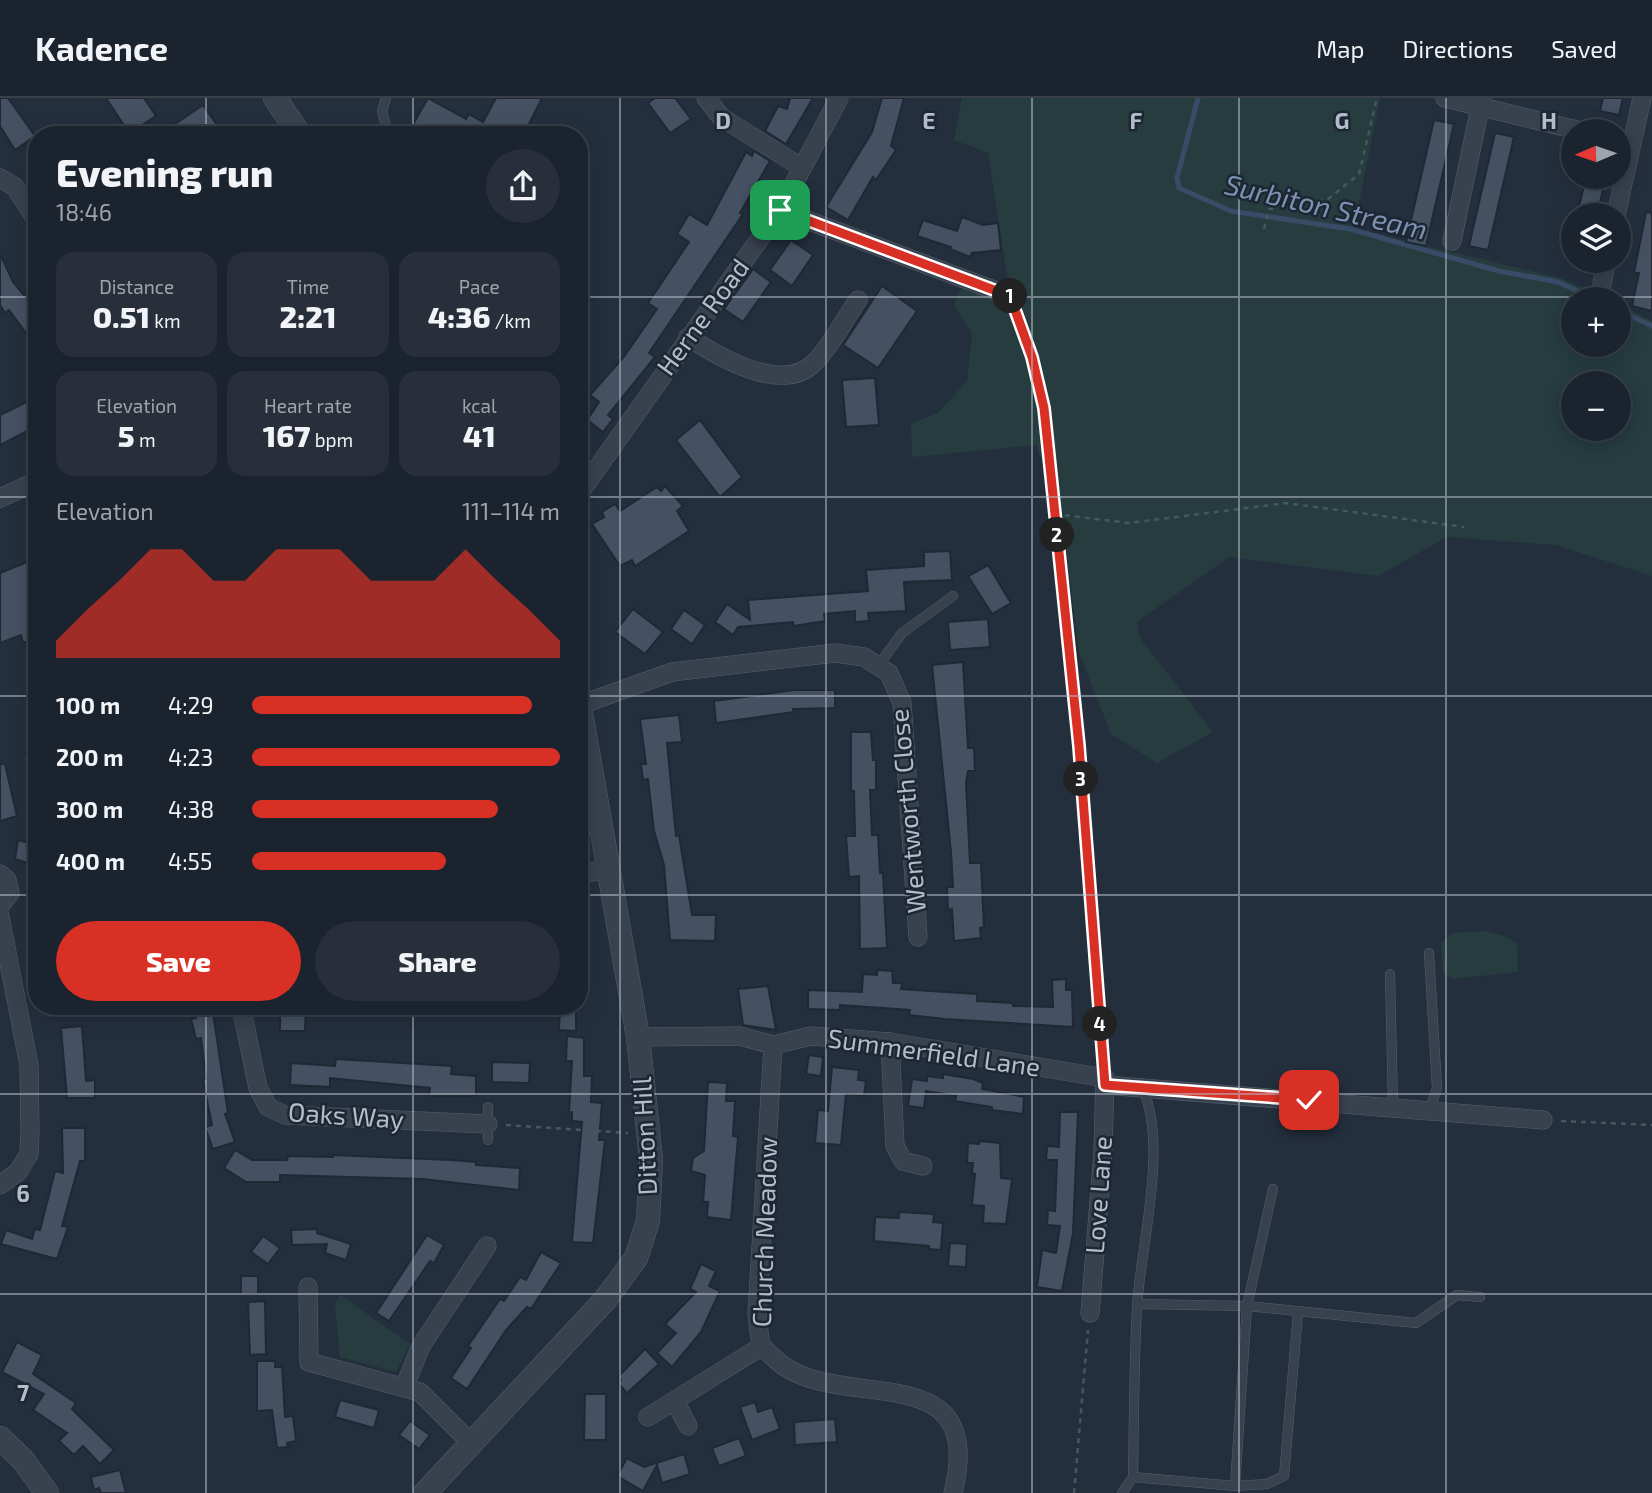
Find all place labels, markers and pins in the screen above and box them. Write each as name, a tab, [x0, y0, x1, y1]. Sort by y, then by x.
pin	[750, 180, 810, 240]
pin: 1	[992, 278, 1028, 314]
pin: 2	[1040, 518, 1074, 552]
pin: 3	[1064, 762, 1098, 796]
pin: 4	[1082, 1006, 1118, 1042]
pin	[1279, 1070, 1339, 1130]

